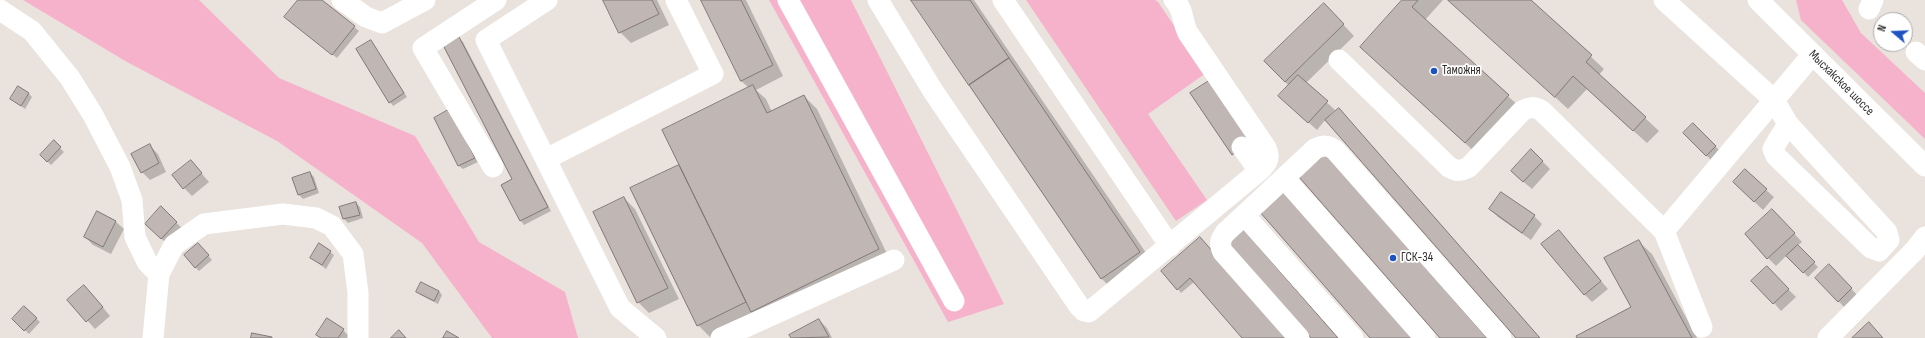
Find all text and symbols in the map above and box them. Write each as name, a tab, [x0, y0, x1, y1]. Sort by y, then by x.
north arrow	[1873, 12, 1913, 52]
text: N	[1875, 23, 1889, 33]
street label: Мысхакское шоссе	[1805, 47, 1877, 119]
place label: Таможня	[1442, 63, 1481, 79]
marker: Таможня	[1429, 66, 1439, 76]
place label: ГСК-34	[1401, 250, 1433, 266]
marker: ГСК-34	[1388, 253, 1398, 263]

